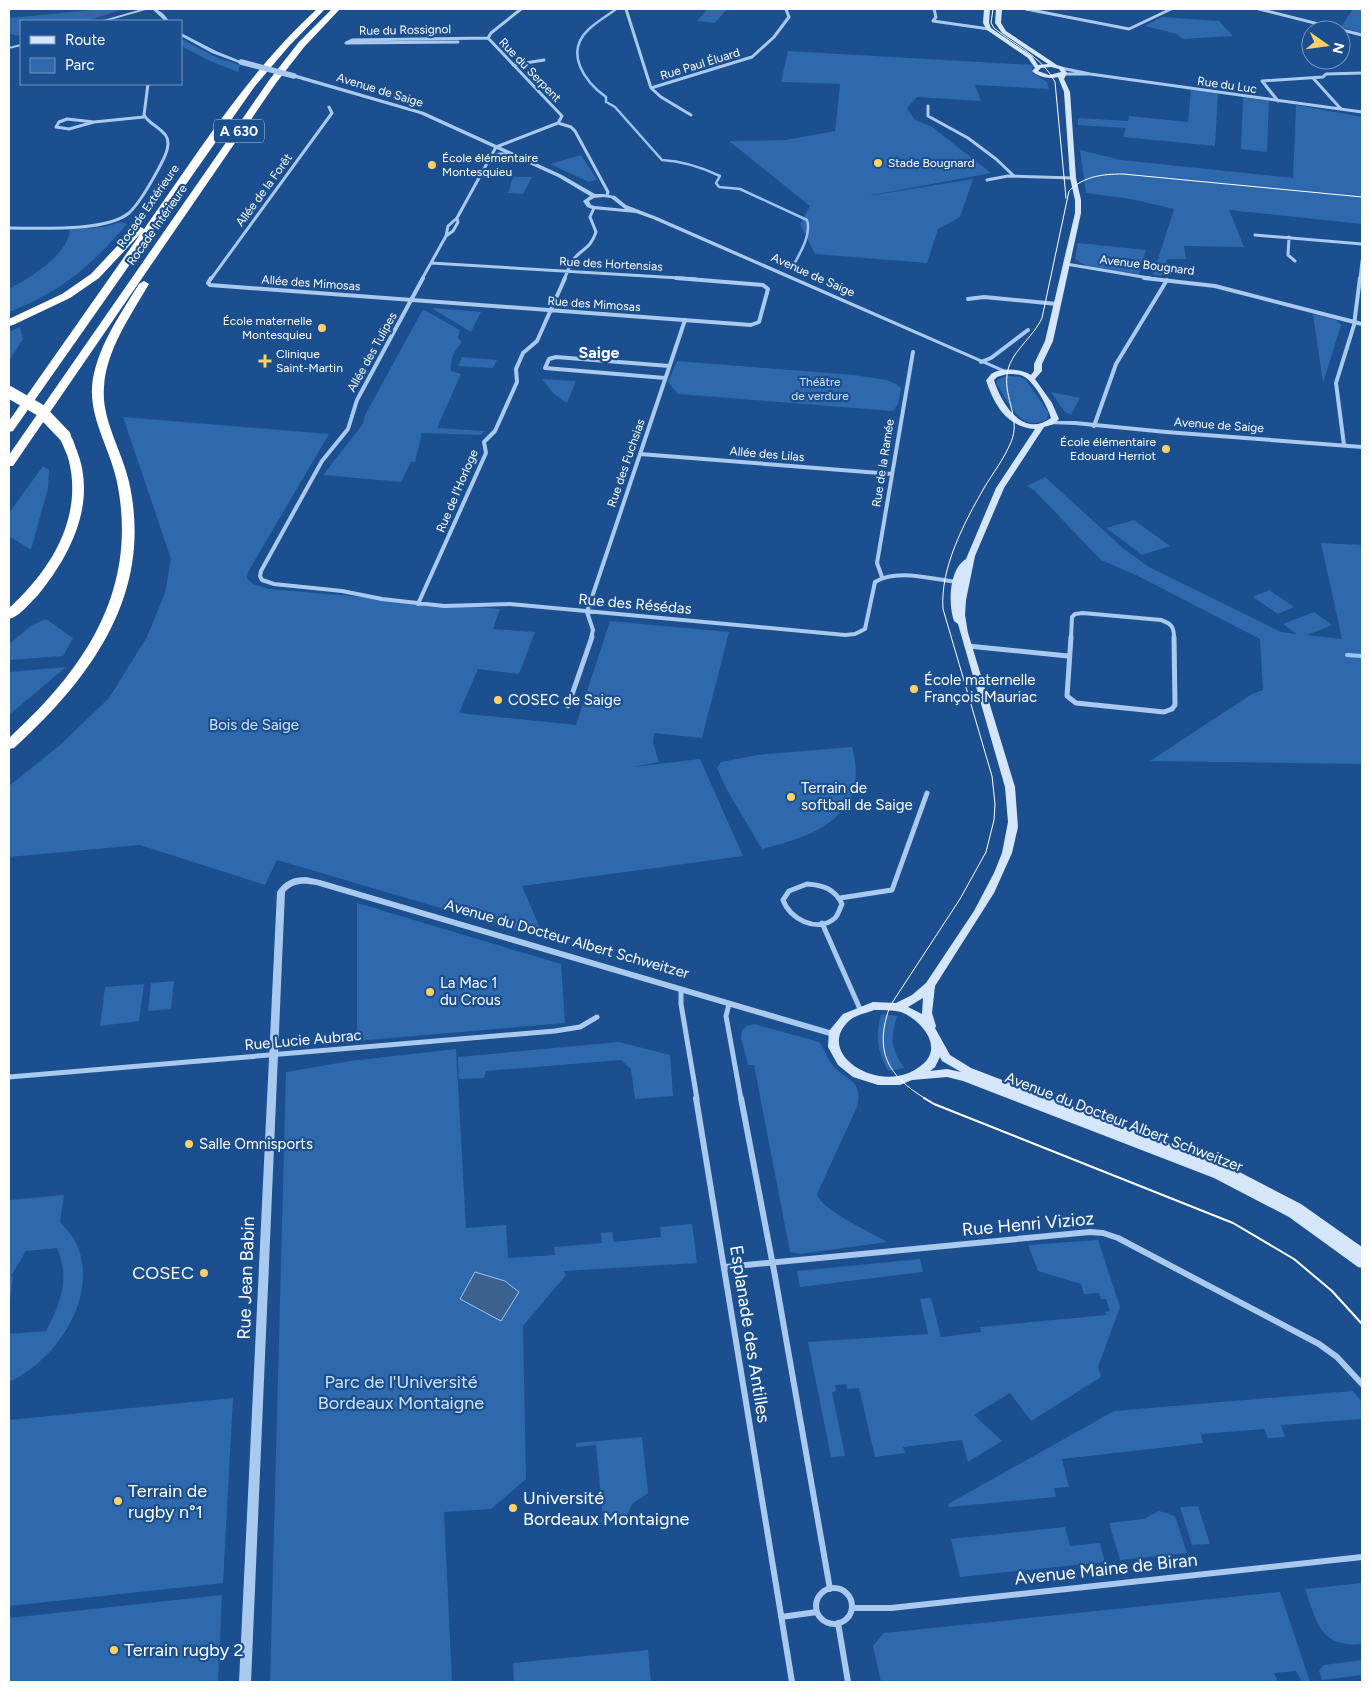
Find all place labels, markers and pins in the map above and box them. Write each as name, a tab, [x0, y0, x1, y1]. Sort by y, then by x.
place label: École élémentaire Montesquieu	[442, 151, 538, 179]
place label: Stade Bougnard	[888, 156, 974, 170]
marker: Stade Bougnard	[872, 157, 884, 169]
marker: École élémentaire Montesquieu	[426, 159, 438, 171]
place label: École maternelle Montesquieu	[223, 314, 312, 342]
marker: École maternelle Montesquieu	[316, 322, 328, 334]
place label: Clinique Saint-Martin	[276, 347, 343, 375]
marker: Clinique Saint-Martin	[258, 354, 272, 368]
place label: École élémentaire Edouard Herriot	[1060, 435, 1156, 463]
marker: École élémentaire Edouard Herriot	[1160, 443, 1172, 455]
place label: École maternelle François Mauriac	[924, 671, 1037, 706]
marker: École maternelle François Mauriac	[908, 683, 920, 695]
place label: COSEC de Saige	[508, 691, 621, 709]
marker: COSEC de Saige	[492, 694, 504, 706]
place label: Terrain de softball de Saige	[801, 779, 913, 814]
marker: Terrain de softball de Saige	[785, 791, 797, 803]
place label: La Mac 1 du Crous	[440, 974, 501, 1009]
marker: La Mac 1 du Crous	[424, 986, 436, 998]
place label: Salle Omnisports	[199, 1135, 313, 1153]
marker: Salle Omnisports	[183, 1138, 195, 1150]
place label: COSEC	[132, 1262, 194, 1284]
marker: COSEC	[198, 1267, 210, 1279]
place label: Terrain de rugby n°1	[128, 1480, 207, 1523]
place label: Université Bordeaux Montaigne	[523, 1487, 690, 1530]
marker: Terrain de rugby n°1	[112, 1495, 124, 1507]
marker: Université Bordeaux Montaigne	[507, 1502, 519, 1514]
place label: Terrain rugby 2	[124, 1639, 244, 1661]
marker: Terrain rugby 2	[108, 1644, 120, 1656]

